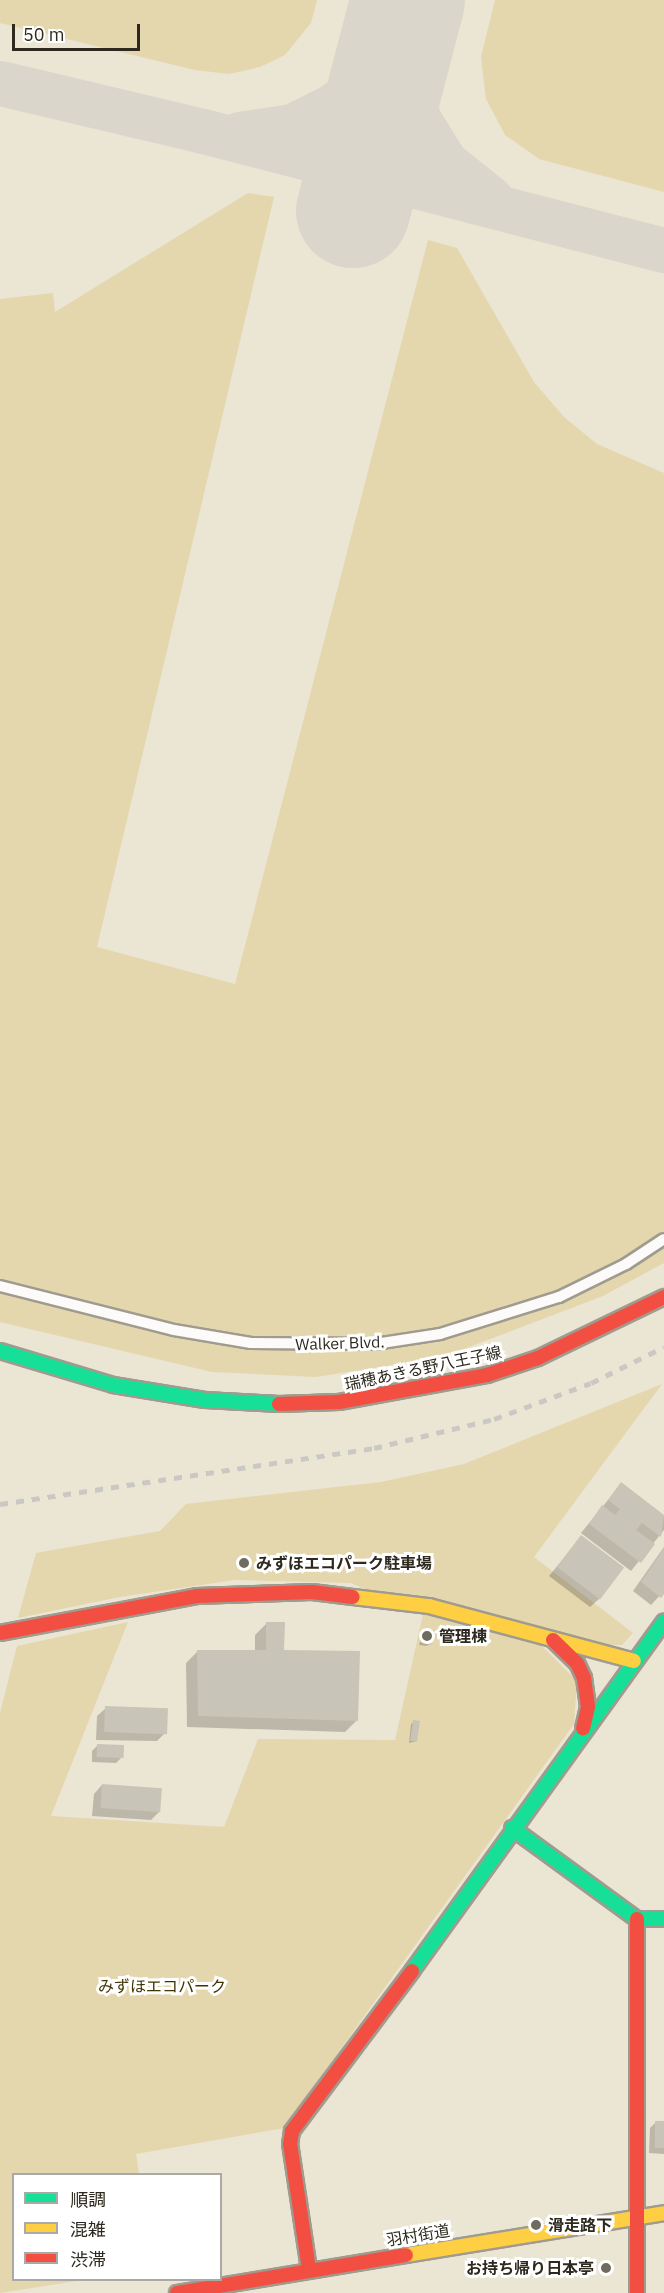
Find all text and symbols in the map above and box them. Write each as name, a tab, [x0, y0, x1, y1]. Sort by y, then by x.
scale bar	[15, 12, 142, 50]
text: 50 m	[23, 23, 65, 46]
street label: Walker Blvd.	[295, 1332, 385, 1354]
street label: 瑞穂あきる野八王子線	[343, 1342, 503, 1394]
place label: みずほエコパーク駐車場	[256, 1553, 432, 1573]
marker: みずほエコパーク駐車場	[237, 1556, 251, 1570]
place label: 管理棟	[439, 1626, 487, 1646]
marker: 管理棟	[420, 1629, 434, 1643]
park label: みずほエコパーク	[98, 1976, 226, 1996]
legend	[12, 2173, 222, 2281]
text: 順調	[70, 2188, 106, 2211]
place label: 滑走路下	[548, 2215, 612, 2235]
text: 混雑	[70, 2218, 106, 2241]
marker: 滑走路下	[529, 2218, 543, 2232]
street label: 羽村街道	[385, 2221, 451, 2249]
text: 渋滞	[70, 2248, 106, 2271]
place label: お持ち帰り日本亭	[466, 2258, 594, 2278]
marker: お持ち帰り日本亭	[599, 2261, 613, 2275]

